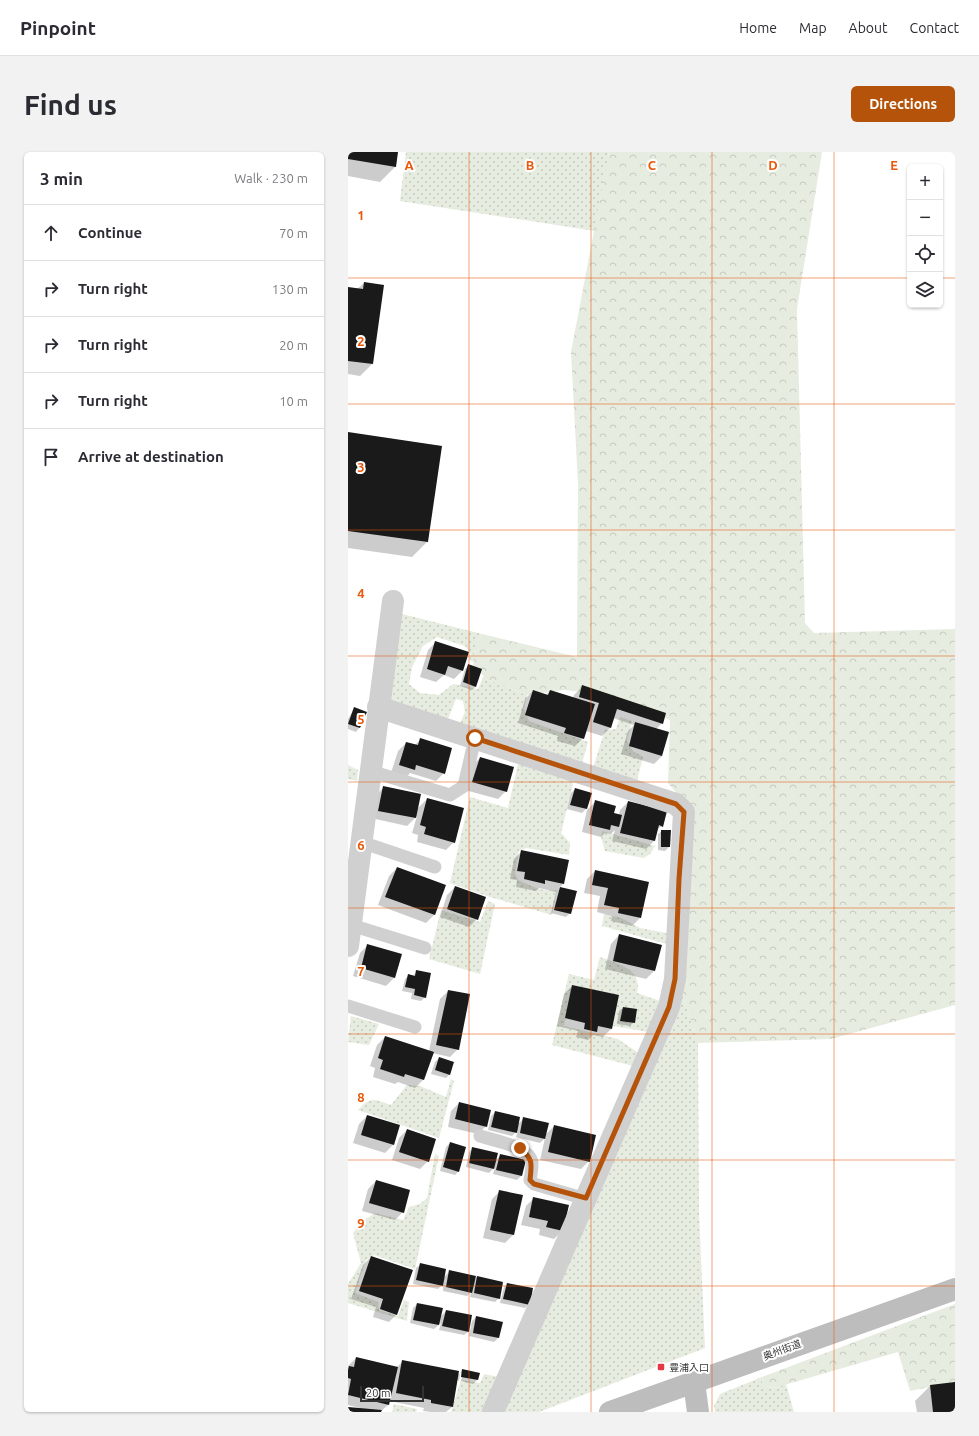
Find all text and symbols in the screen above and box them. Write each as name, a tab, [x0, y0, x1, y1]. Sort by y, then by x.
text: Pinpoint	[20, 17, 96, 39]
text: Home	[739, 20, 777, 36]
text: Map	[799, 20, 827, 36]
text: About	[849, 20, 888, 36]
text: Contact	[910, 20, 959, 36]
button: Directions	[851, 86, 955, 122]
text: Find us	[24, 89, 117, 120]
text: A	[404, 158, 414, 172]
text: B	[526, 158, 535, 172]
text: C	[648, 158, 657, 172]
text: D	[768, 158, 778, 172]
text: E	[890, 158, 898, 172]
map controls	[907, 164, 943, 308]
button: +	[907, 164, 943, 200]
text: 3 min	[40, 169, 83, 188]
text: Walk · 230 m	[234, 171, 308, 185]
button: −	[907, 200, 943, 236]
text: 1	[357, 208, 365, 222]
icon: ahead	[40, 222, 62, 244]
text: Continue	[78, 224, 142, 241]
text: 70 m	[279, 226, 308, 240]
button: locate	[907, 236, 943, 272]
button: layers	[907, 272, 943, 308]
icon: right	[40, 278, 62, 300]
text: Turn right	[78, 280, 148, 297]
text: 130 m	[272, 282, 308, 296]
icon: right	[40, 334, 62, 356]
text: 2	[357, 334, 365, 348]
text: Turn right	[78, 336, 148, 353]
text: 20 m	[279, 338, 308, 352]
icon: right	[40, 390, 62, 412]
text: Turn right	[78, 392, 148, 409]
text: 10 m	[279, 394, 308, 408]
icon: arrive	[40, 446, 62, 468]
text: Arrive at destination	[78, 448, 224, 465]
text: 3	[357, 460, 365, 474]
text: 4	[357, 586, 365, 600]
text: 5	[357, 712, 365, 726]
route start	[466, 729, 484, 747]
text: 6	[357, 838, 365, 852]
text: 7	[357, 964, 365, 978]
text: 8	[357, 1090, 365, 1104]
route end	[511, 1139, 529, 1157]
text: 9	[357, 1216, 365, 1230]
street label: 奥州街道	[761, 1338, 803, 1362]
marker: 豊浦入口	[656, 1362, 666, 1372]
place label: 豊浦入口	[669, 1362, 709, 1373]
scale bar	[360, 1384, 424, 1403]
text: 20 m	[366, 1387, 390, 1399]

